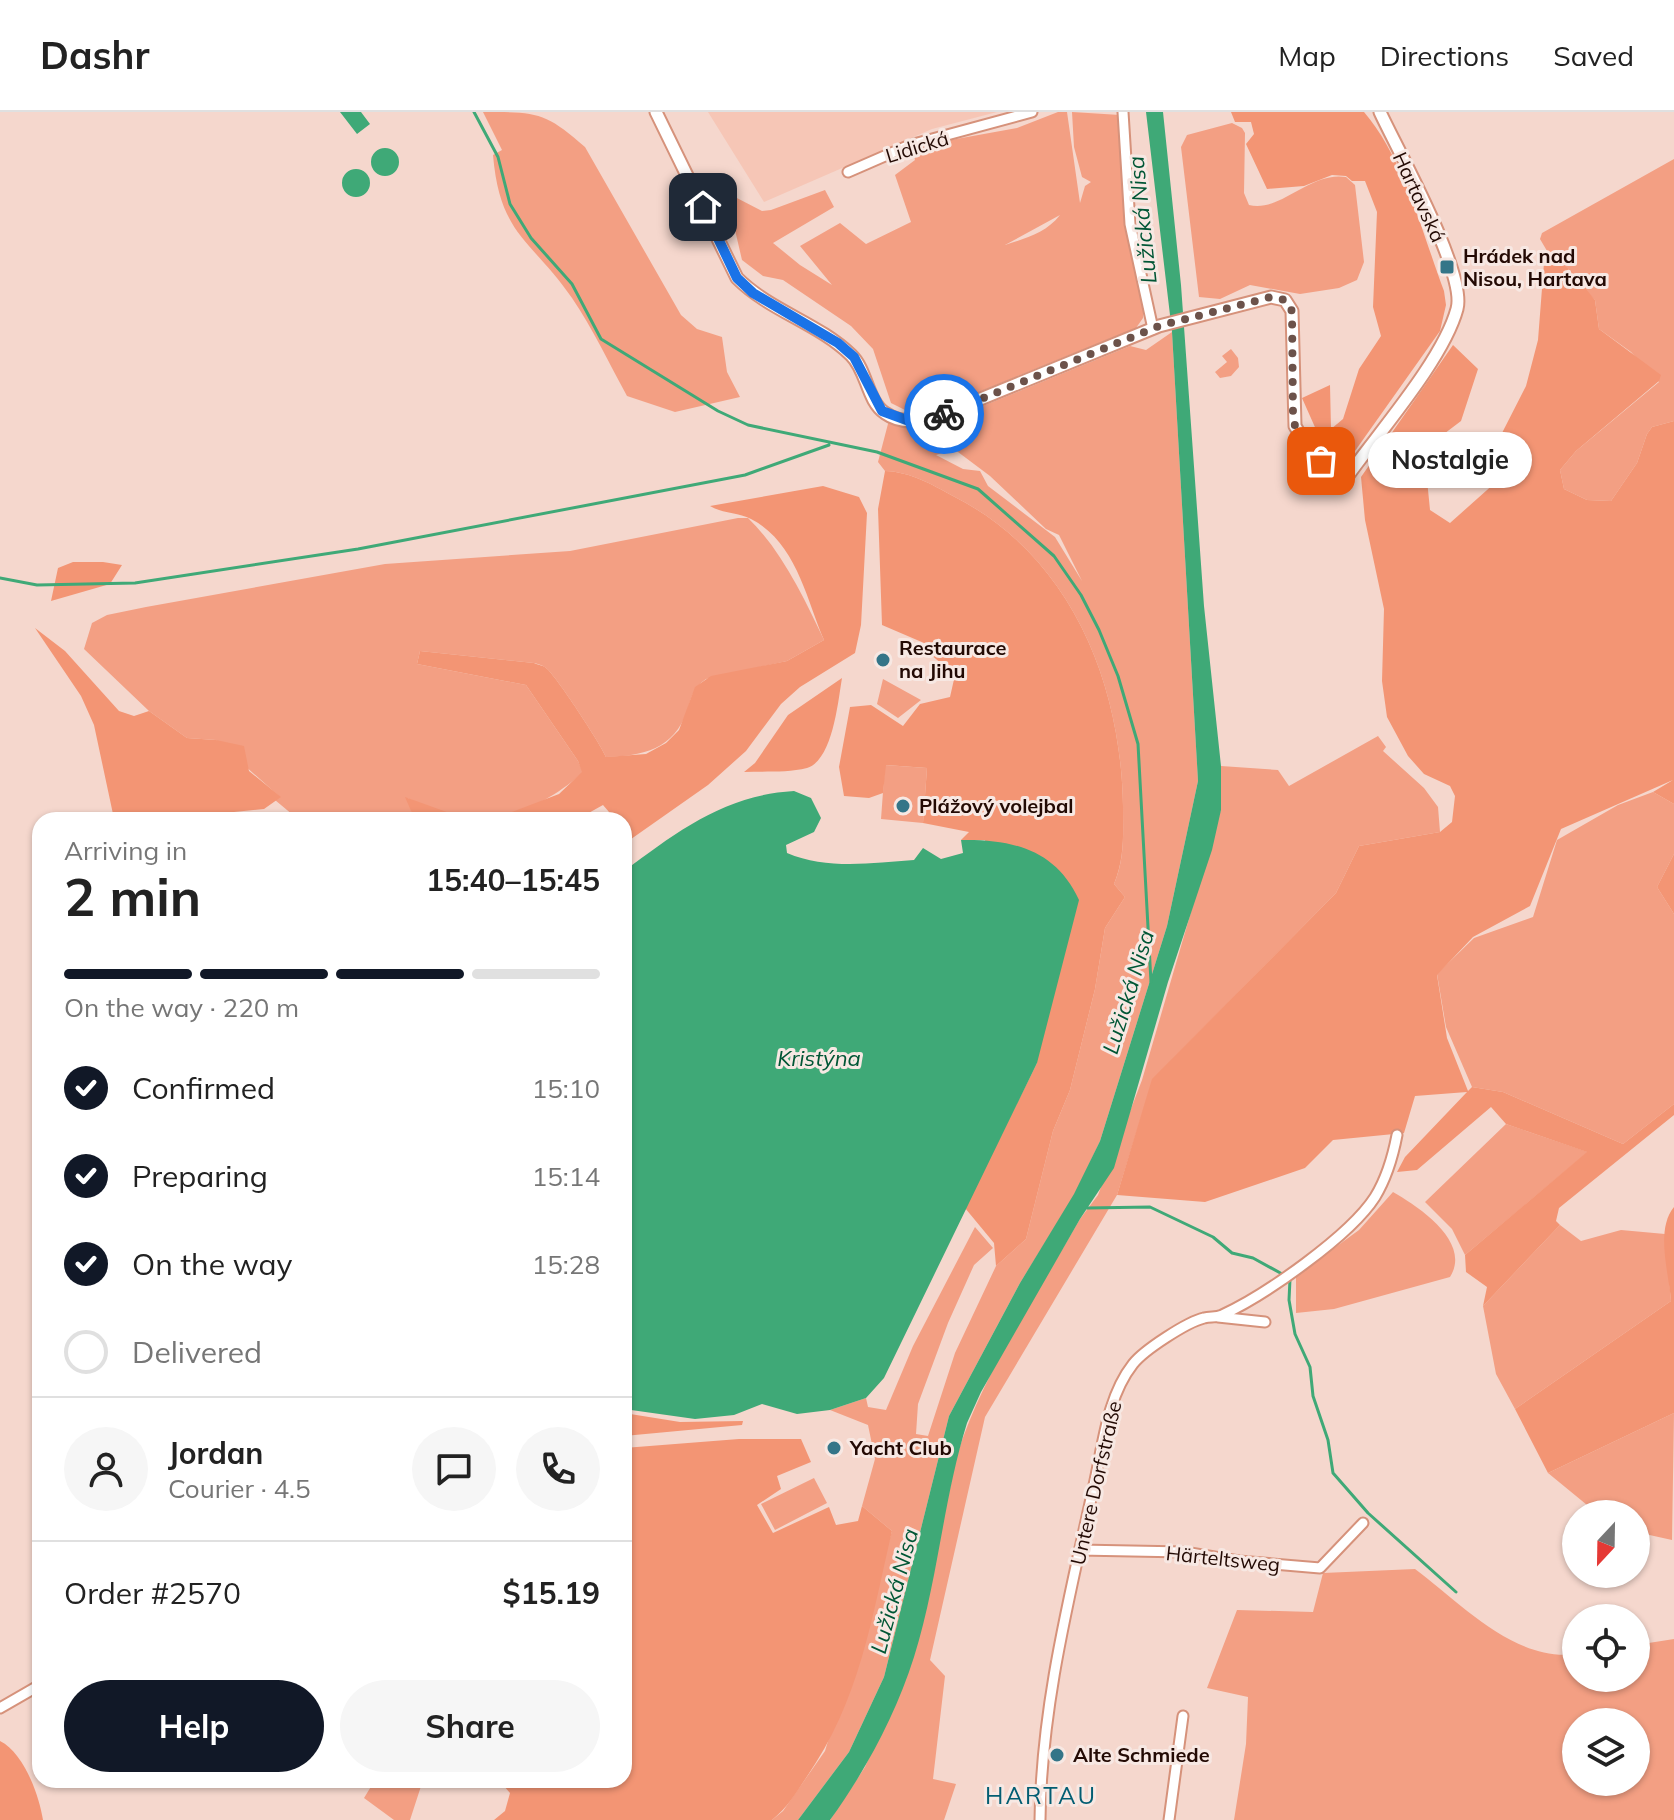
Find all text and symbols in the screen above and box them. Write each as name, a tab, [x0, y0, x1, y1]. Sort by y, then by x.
text: Dashr	[40, 31, 149, 79]
text: Map	[1278, 38, 1336, 73]
text: Directions	[1380, 38, 1509, 73]
text: Saved	[1553, 38, 1634, 73]
street label: Lidická	[882, 125, 951, 168]
street label: Hartavská	[1388, 148, 1451, 246]
water label: Lužická Nisa	[1121, 155, 1163, 285]
pin	[669, 173, 737, 241]
icon: home	[681, 185, 725, 229]
place label: Hrádek nad Nisou, Hartava	[1463, 243, 1607, 291]
marker: Hrádek nad Nisou, Hartava	[1438, 258, 1456, 276]
courier	[904, 374, 984, 454]
icon: bike	[922, 392, 966, 436]
pin	[1287, 427, 1355, 495]
callout: Nostalgie	[1369, 433, 1533, 489]
icon: bag	[1299, 439, 1343, 483]
text: Nostalgie	[1391, 443, 1509, 476]
place label: Restaurace na Jihu	[899, 635, 1007, 683]
marker: Restaurace na Jihu	[874, 651, 892, 669]
place label: Plážový volejbal	[919, 793, 1074, 818]
marker: Plážový volejbal	[894, 797, 912, 815]
text: Arriving in	[64, 834, 187, 867]
text: 15:40–15:45	[426, 861, 600, 899]
text: 2 min	[64, 864, 201, 929]
water label: Lužická Nisa	[1096, 927, 1160, 1057]
text: On the way · 220 m	[64, 991, 299, 1024]
water label: Kristýna	[777, 1044, 861, 1072]
icon: check	[64, 1066, 108, 1110]
text: Confirmed	[132, 1069, 275, 1107]
text: 15:10	[532, 1072, 600, 1105]
icon: check	[64, 1154, 108, 1198]
text: Preparing	[132, 1157, 268, 1195]
text: 15:14	[532, 1160, 600, 1193]
icon: check	[64, 1242, 108, 1286]
text: On the way	[132, 1245, 292, 1283]
text: 15:28	[532, 1248, 600, 1281]
text: Delivered	[132, 1333, 262, 1371]
street label: Untere Dorfstraße	[1064, 1398, 1127, 1567]
button: person	[64, 1427, 148, 1511]
button: chat	[412, 1427, 496, 1511]
button: phone	[516, 1427, 600, 1511]
text: Jordan	[168, 1434, 263, 1472]
place label: Yacht Club	[849, 1435, 952, 1460]
marker: Yacht Club	[825, 1439, 843, 1457]
text: Courier · 4.5	[168, 1472, 311, 1505]
north arrow	[1562, 1500, 1650, 1588]
map controls	[1562, 1500, 1650, 1796]
water label: Lužická Nisa	[864, 1526, 924, 1656]
street label: Härteltsweg	[1165, 1540, 1281, 1577]
text: Order #2570	[64, 1574, 241, 1612]
text: $15.19	[503, 1574, 600, 1612]
button: locate	[1562, 1604, 1650, 1692]
button: Help	[64, 1680, 324, 1772]
button: Share	[340, 1680, 600, 1772]
button: layers	[1562, 1708, 1650, 1796]
place label: Alte Schmiede	[1073, 1742, 1210, 1767]
marker: Alte Schmiede	[1048, 1746, 1066, 1764]
district label: HARTAU	[985, 1780, 1097, 1810]

